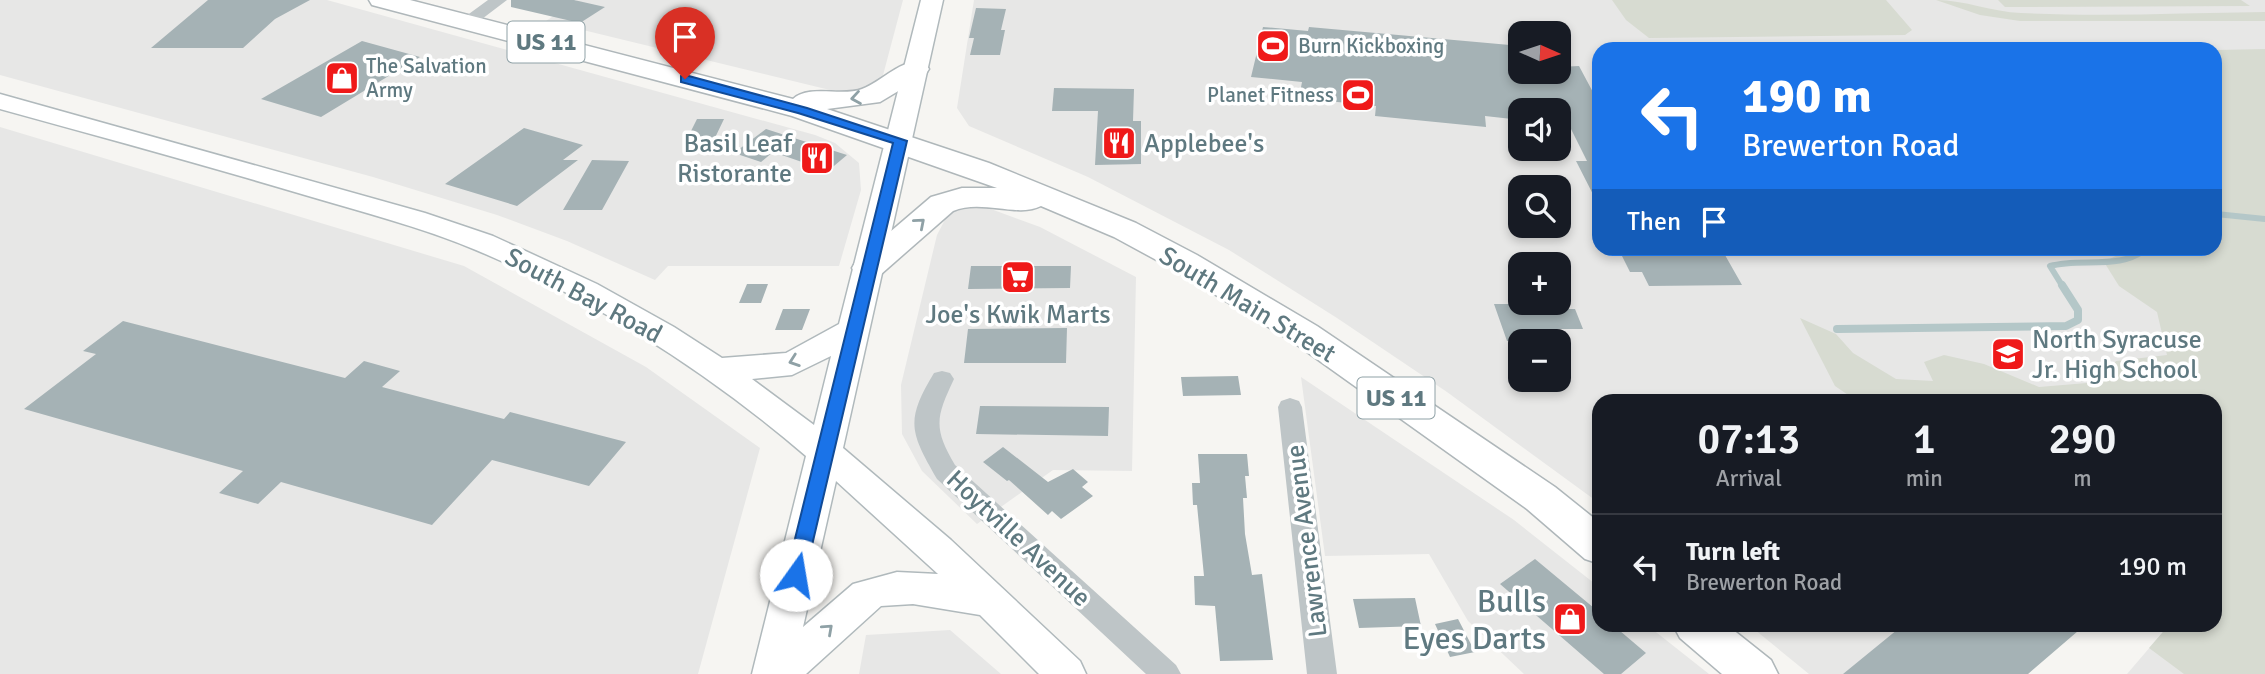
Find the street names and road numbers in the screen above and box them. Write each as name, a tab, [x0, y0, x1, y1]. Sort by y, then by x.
road number: US 11	[508, 22, 584, 62]
street label: South Main Street	[1153, 240, 1341, 370]
street label: South Bay Road	[500, 241, 668, 351]
road number: US 11	[1358, 377, 1434, 418]
street label: Lawrence Avenue	[1279, 443, 1335, 639]
street label: Hoytville Avenue	[939, 464, 1097, 614]

